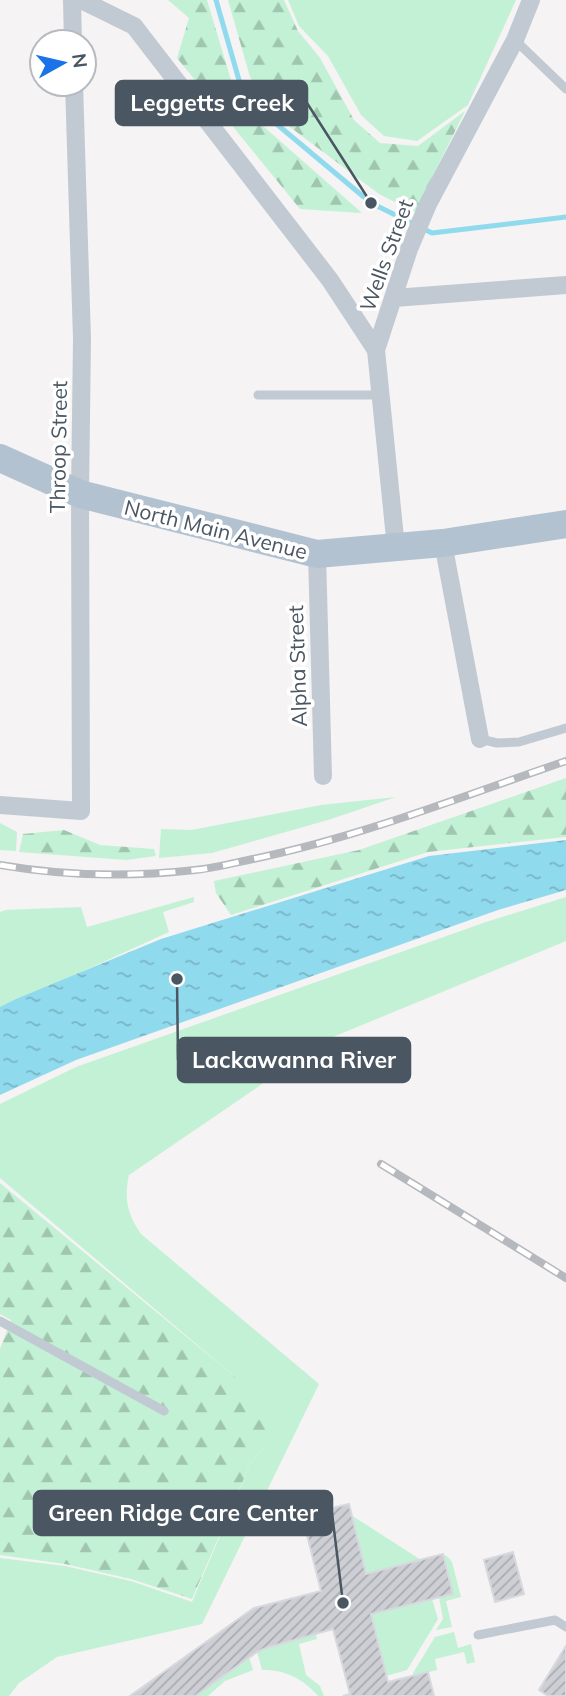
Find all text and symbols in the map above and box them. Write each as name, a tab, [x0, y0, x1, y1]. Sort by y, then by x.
north arrow	[28, 28, 98, 98]
text: N	[67, 52, 93, 69]
callout: Leggetts Creek	[116, 81, 307, 125]
text: Leggetts Creek	[130, 88, 295, 117]
street label: Wells Street	[354, 195, 418, 315]
street label: Throop Street	[44, 380, 72, 514]
street label: North Main Avenue	[122, 494, 310, 564]
street label: Alpha Street	[282, 605, 312, 727]
callout: Lackawanna River	[178, 1038, 410, 1082]
text: Lackawanna River	[192, 1045, 396, 1074]
callout: Green Ridge Care Center	[34, 1491, 332, 1535]
text: Green Ridge Care Center	[48, 1498, 318, 1527]

